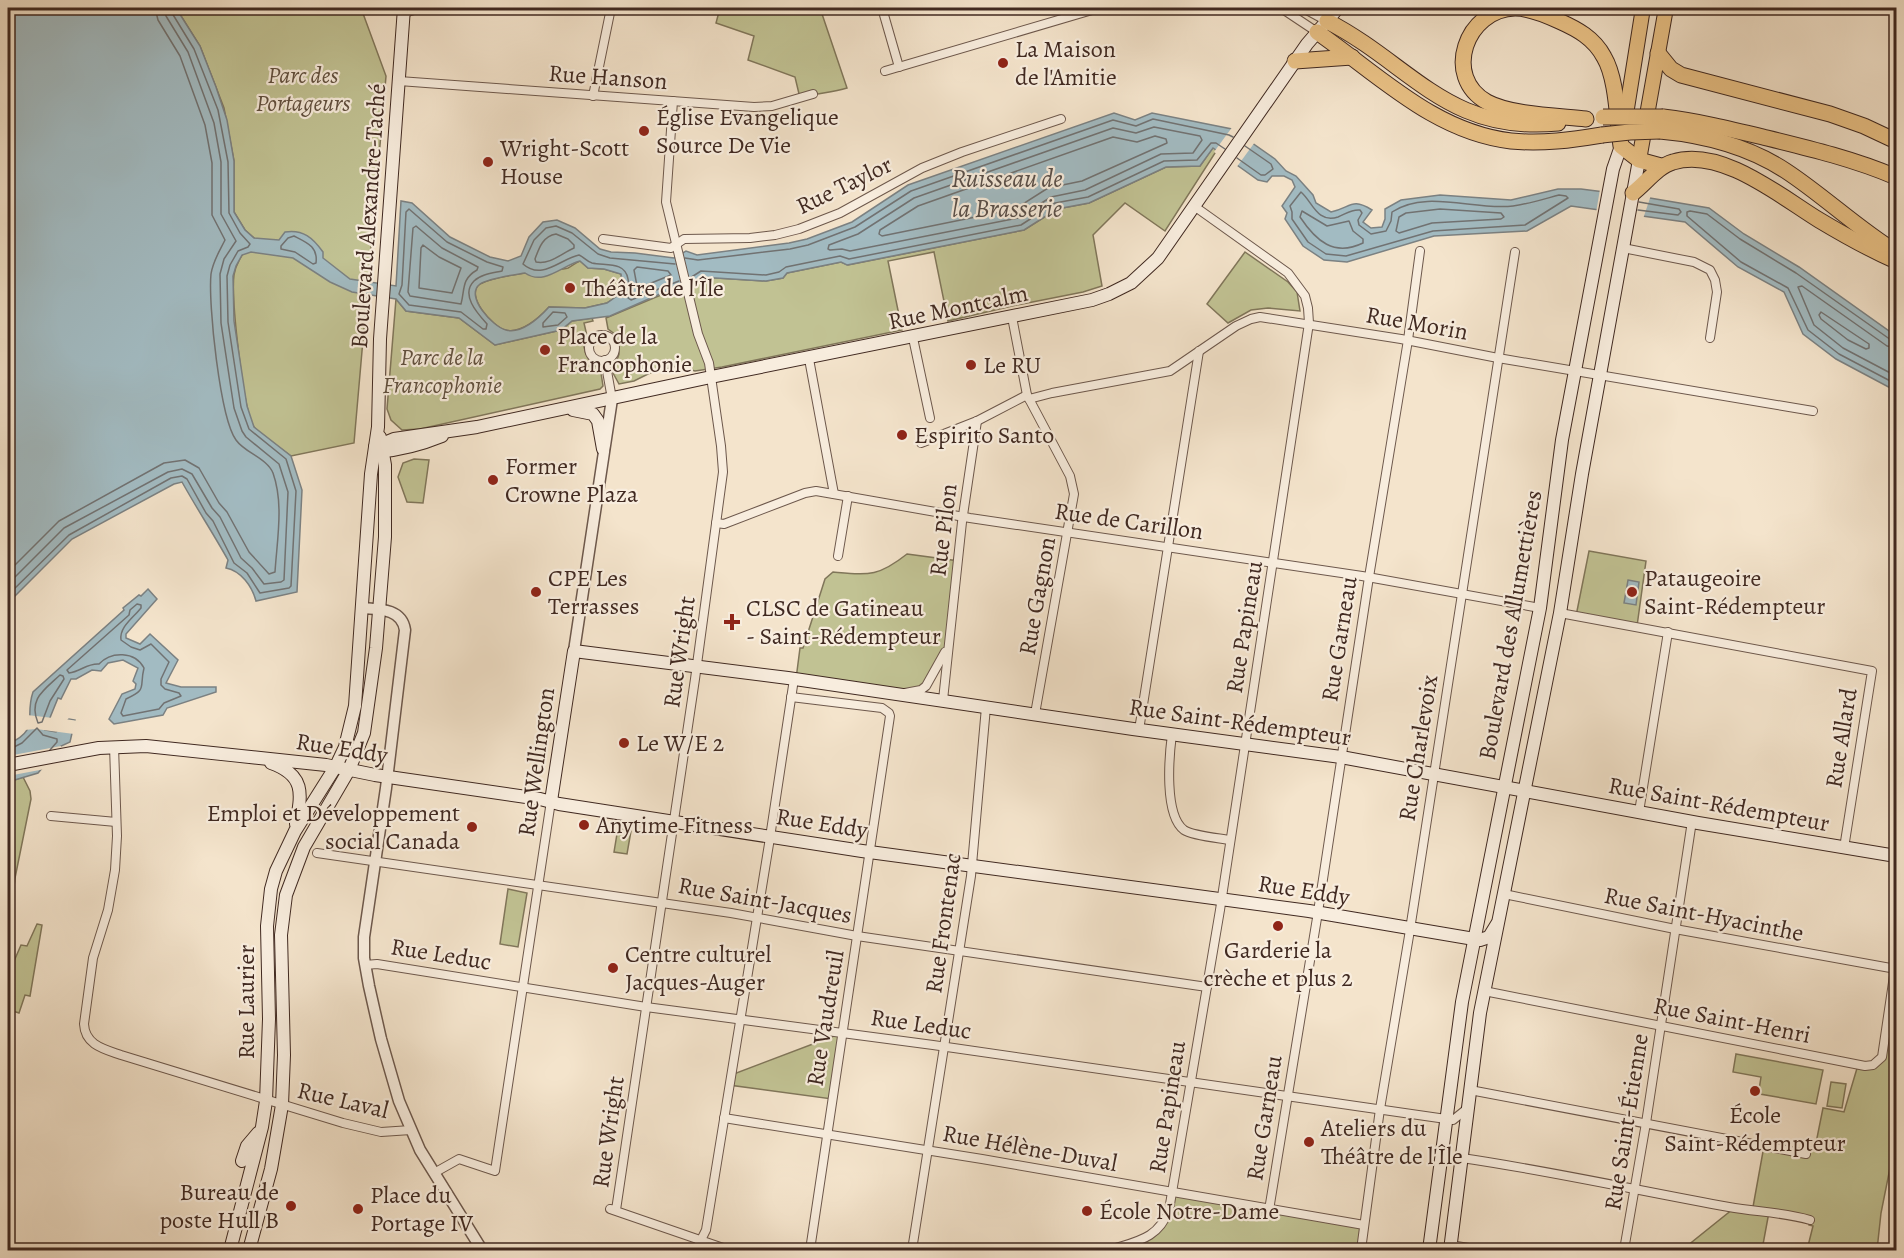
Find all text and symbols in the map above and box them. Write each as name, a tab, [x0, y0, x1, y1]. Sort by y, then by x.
place label: La Maison de l'Amitie	[1015, 33, 1117, 93]
marker: La Maison de l'Amitie	[996, 56, 1010, 70]
street label: Rue Hanson	[547, 57, 669, 97]
park label: Parc des Portageurs	[256, 59, 350, 119]
street label: Boulevard Alexandre-Taché	[343, 82, 393, 350]
place label: Église Evangelique Source De Vie	[656, 101, 839, 161]
marker: Église Evangelique Source De Vie	[637, 124, 651, 138]
place label: Wright-Scott House	[499, 132, 629, 192]
street label: Rue Taylor	[791, 148, 897, 222]
marker: Wright-Scott House	[481, 155, 495, 169]
water label: Ruisseau de la Brasserie	[951, 161, 1063, 226]
place label: Théâtre de l'Île	[582, 272, 724, 304]
street label: Rue Montcalm	[885, 277, 1031, 337]
marker: Théâtre de l'Île	[563, 281, 577, 295]
street label: Rue Morin	[1363, 298, 1471, 348]
place label: Place de la Francophonie	[557, 320, 692, 380]
park label: Parc de la Francophonie	[382, 341, 502, 401]
marker: Place de la Francophonie	[538, 343, 552, 357]
place label: Le RU	[983, 349, 1041, 381]
marker: Le RU	[964, 358, 978, 372]
place label: Espirito Santo	[914, 419, 1054, 451]
marker: Espirito Santo	[895, 428, 909, 442]
place label: Former Crowne Plaza	[505, 450, 639, 510]
marker: Former Crowne Plaza	[486, 473, 500, 487]
street label: Rue Pilon	[921, 482, 965, 578]
street label: Boulevard des Allumettières	[1471, 488, 1549, 762]
street label: Rue de Carillon	[1053, 495, 1205, 547]
street label: Rue Gagnon	[1011, 534, 1063, 658]
street label: Rue Papineau	[1218, 558, 1270, 696]
place label: CPE Les Terrasses	[548, 562, 639, 622]
place label: Pataugeoire Saint-Rédempteur	[1644, 562, 1826, 622]
street label: Rue Garneau	[1313, 574, 1365, 704]
marker: CPE Les Terrasses	[529, 585, 543, 599]
marker: Pataugeoire Saint-Rédempteur	[1625, 585, 1639, 599]
place label: CLSC de Gatineau - Saint-Rédempteur	[746, 592, 941, 652]
street label: Rue Wright	[655, 594, 703, 710]
marker: CLSC de Gatineau - Saint-Rédempteur	[723, 613, 741, 631]
street label: Rue Charlevoix	[1391, 672, 1445, 823]
street label: Rue Wellington	[510, 685, 562, 839]
street label: Rue Allard	[1817, 686, 1865, 790]
street label: Rue Saint-Rédempteur	[1127, 691, 1353, 753]
street label: Rue Eddy	[294, 725, 390, 771]
place label: Le W/E 2	[636, 727, 724, 759]
marker: Le W/E 2	[617, 736, 631, 750]
street label: Rue Saint-Rédempteur	[1606, 769, 1832, 839]
place label: Emploi et Développement social Canada	[207, 797, 461, 857]
street label: Rue Eddy	[774, 800, 870, 846]
place label: Anytime Fitness	[595, 809, 753, 841]
marker: Anytime Fitness	[577, 818, 591, 832]
marker: Emploi et Développement social Canada	[465, 820, 479, 834]
street label: Rue Frontenac	[917, 851, 969, 995]
street label: Rue Eddy	[1256, 867, 1352, 913]
street label: Rue Saint-Jacques	[676, 869, 854, 931]
street label: Rue Saint-Hyacinthe	[1602, 879, 1806, 949]
marker: Garderie la crèche et plus 2	[1271, 919, 1285, 933]
street label: Rue Leduc	[388, 930, 494, 978]
place label: Garderie la crèche et plus 2	[1203, 934, 1353, 994]
place label: Centre culturel Jacques-Auger	[625, 938, 771, 998]
street label: Rue Laurier	[230, 945, 262, 1059]
street label: Rue Vaudreuil	[798, 947, 852, 1088]
marker: Centre culturel Jacques-Auger	[606, 961, 620, 975]
street label: Rue Saint-Henri	[1651, 989, 1813, 1051]
street label: Rue Leduc	[869, 1001, 973, 1047]
street label: Rue Saint-Étienne	[1596, 1031, 1656, 1213]
street label: Rue Papineau	[1141, 1038, 1193, 1176]
street label: Rue Garneau	[1238, 1053, 1290, 1183]
street label: Rue Laval	[294, 1074, 392, 1126]
street label: Rue Wright	[584, 1074, 632, 1190]
marker: École Saint-Rédempteur	[1748, 1084, 1762, 1098]
place label: École Saint-Rédempteur	[1664, 1099, 1846, 1159]
place label: Ateliers du Théâtre de l'Île	[1320, 1112, 1463, 1172]
street label: Rue Hélène-Duval	[940, 1117, 1120, 1179]
marker: Ateliers du Théâtre de l'Île	[1302, 1135, 1316, 1149]
place label: Bureau de poste Hull B	[159, 1176, 279, 1236]
place label: Place du Portage IV	[370, 1179, 474, 1239]
place label: École Notre-Dame	[1099, 1195, 1279, 1227]
marker: Bureau de poste Hull B	[284, 1199, 298, 1213]
marker: Place du Portage IV	[351, 1202, 365, 1216]
marker: École Notre-Dame	[1080, 1204, 1094, 1218]

